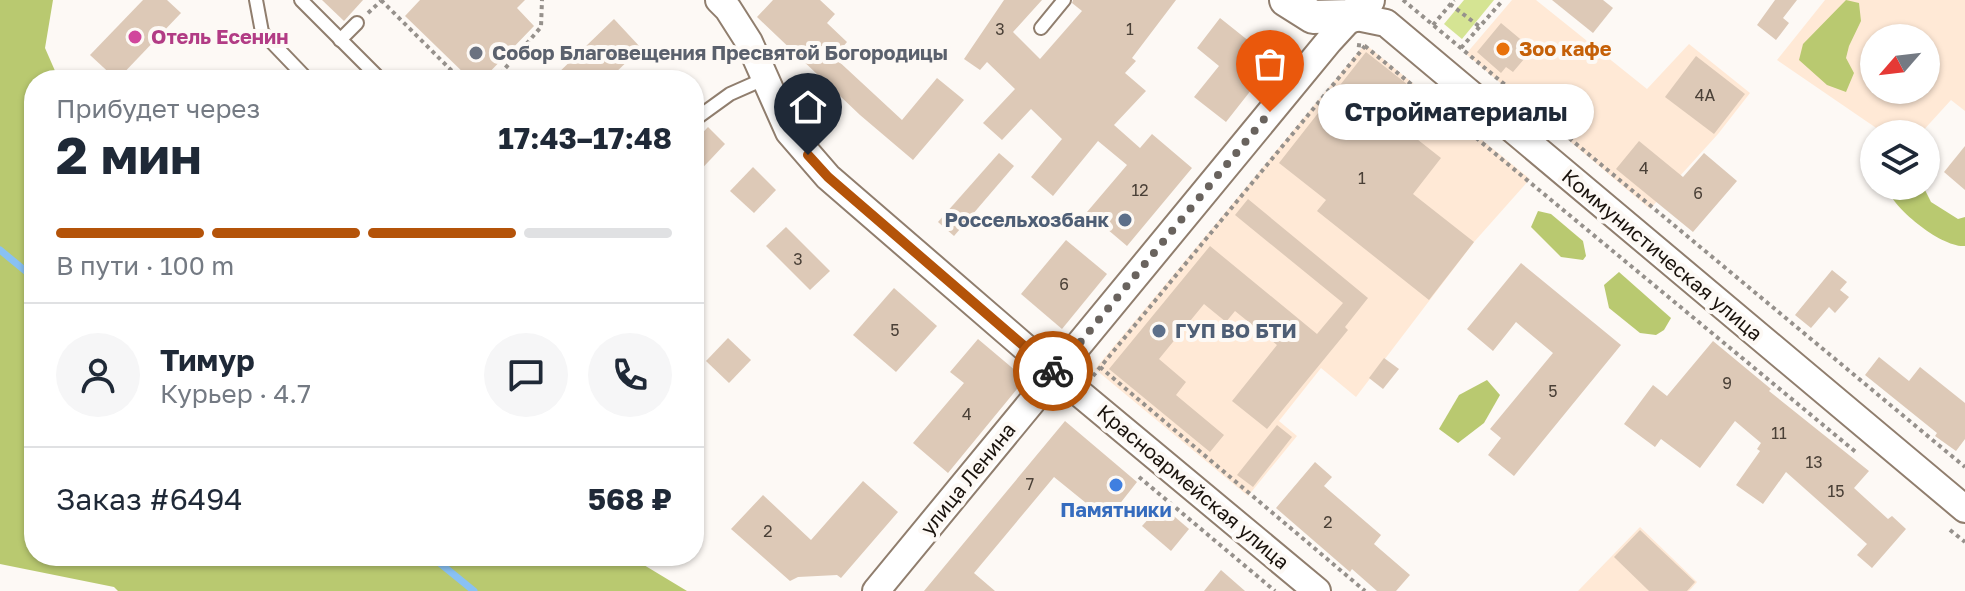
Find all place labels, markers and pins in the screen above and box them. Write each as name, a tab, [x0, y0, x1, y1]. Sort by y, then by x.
place label: Отель Есенин	[151, 24, 288, 48]
marker: Отель Есенин	[126, 28, 144, 46]
pin	[1236, 30, 1304, 112]
place label: Зоо кафе	[1519, 36, 1612, 60]
place label: Собор Благовещения Пресвятой Богородицы	[492, 40, 948, 64]
marker: Зоо кафе	[1494, 40, 1512, 58]
marker: Собор Благовещения Пресвятой Богородицы	[467, 44, 485, 62]
pin	[774, 73, 842, 155]
callout: Стройматериалы	[1318, 84, 1594, 140]
place label: Россельхозбанк	[945, 207, 1109, 231]
marker: Россельхозбанк	[1116, 211, 1134, 229]
place label: ГУП ВО БТИ	[1175, 318, 1297, 342]
marker: ГУП ВО БТИ	[1150, 322, 1168, 340]
marker: Памятники	[1107, 476, 1125, 494]
place label: Памятники	[1060, 497, 1172, 521]

